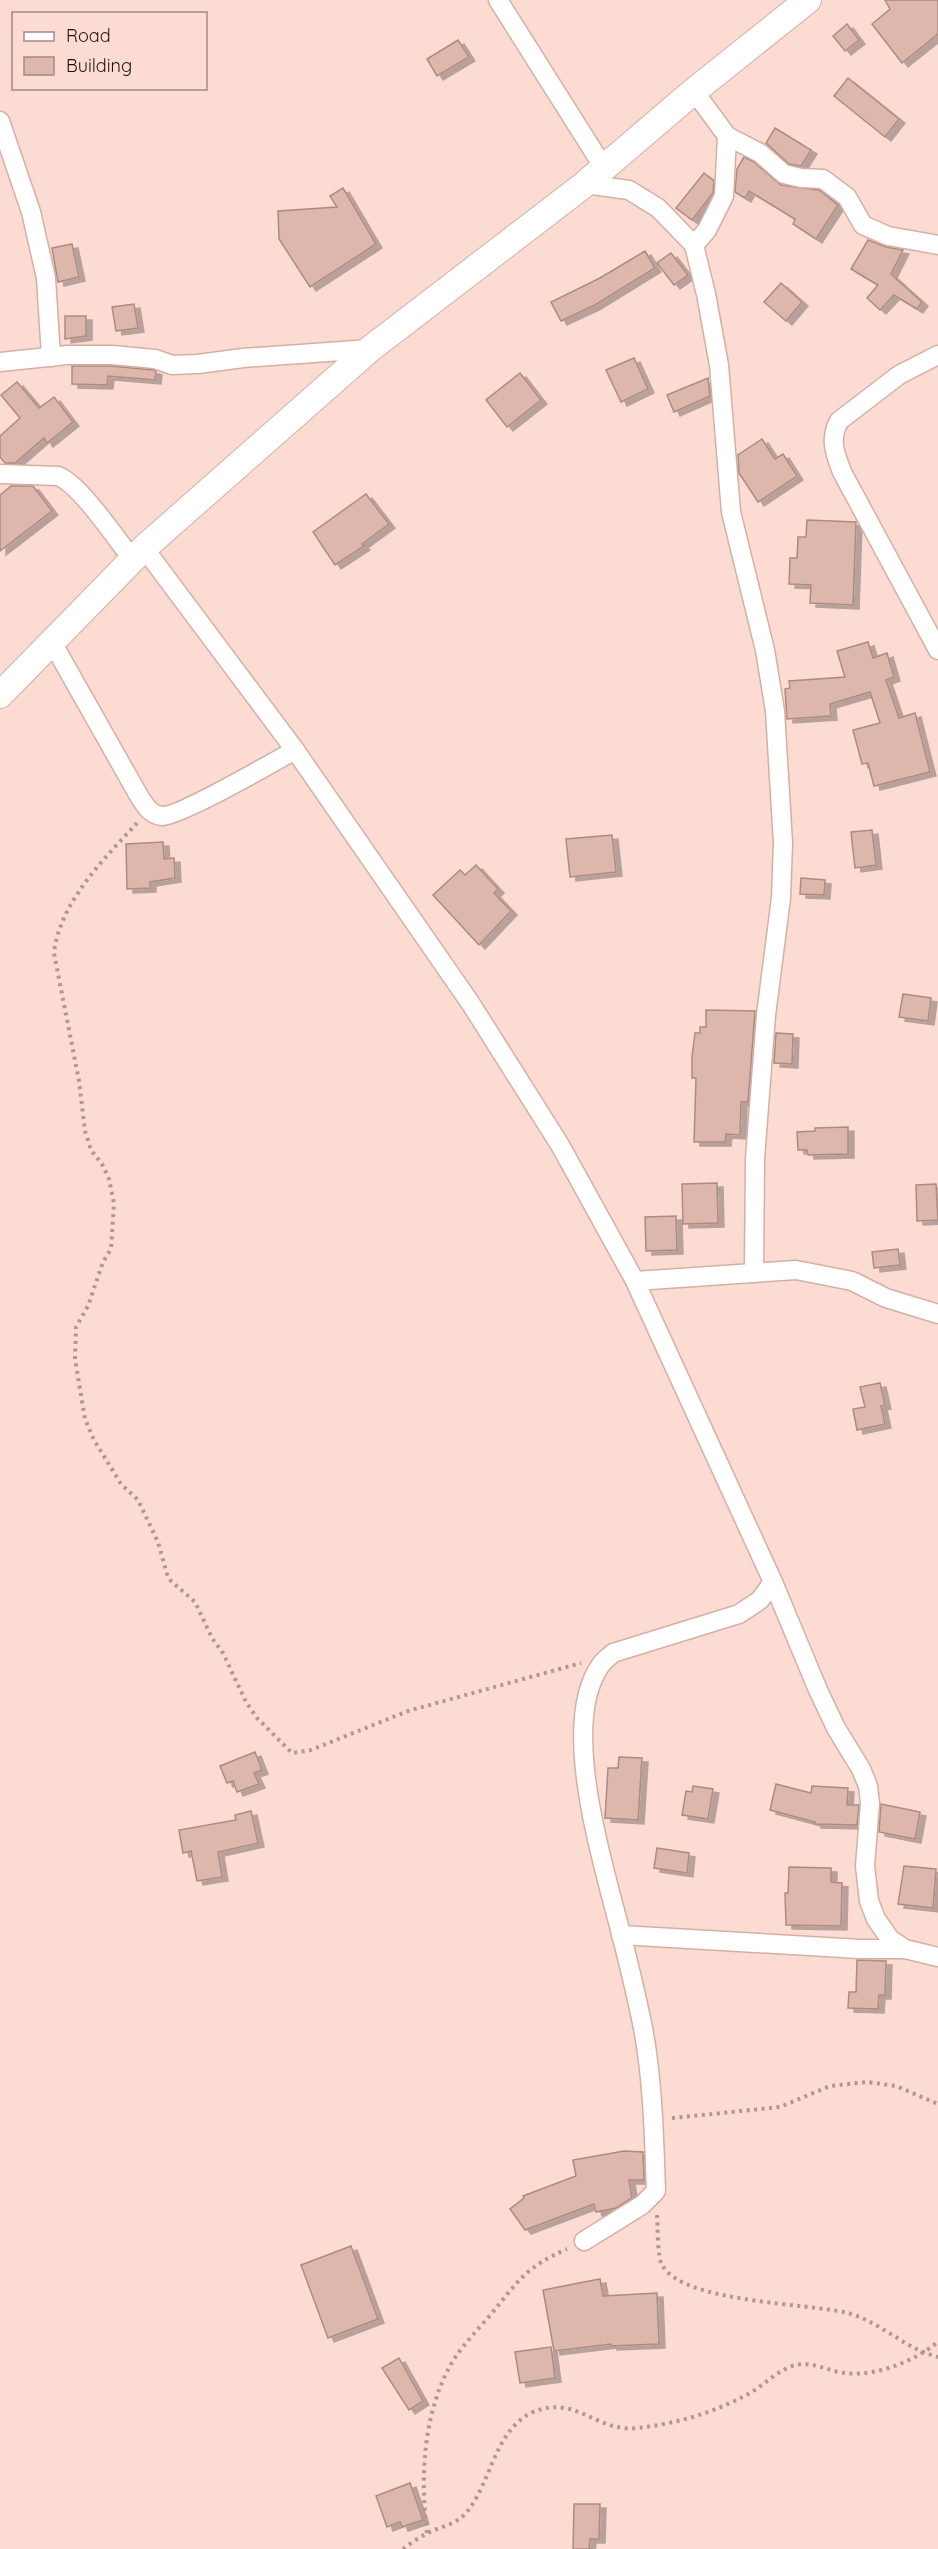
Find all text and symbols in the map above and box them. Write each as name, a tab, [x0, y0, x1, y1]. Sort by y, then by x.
legend	[12, 12, 207, 90]
text: Road	[66, 24, 111, 47]
text: Building	[66, 54, 132, 77]

